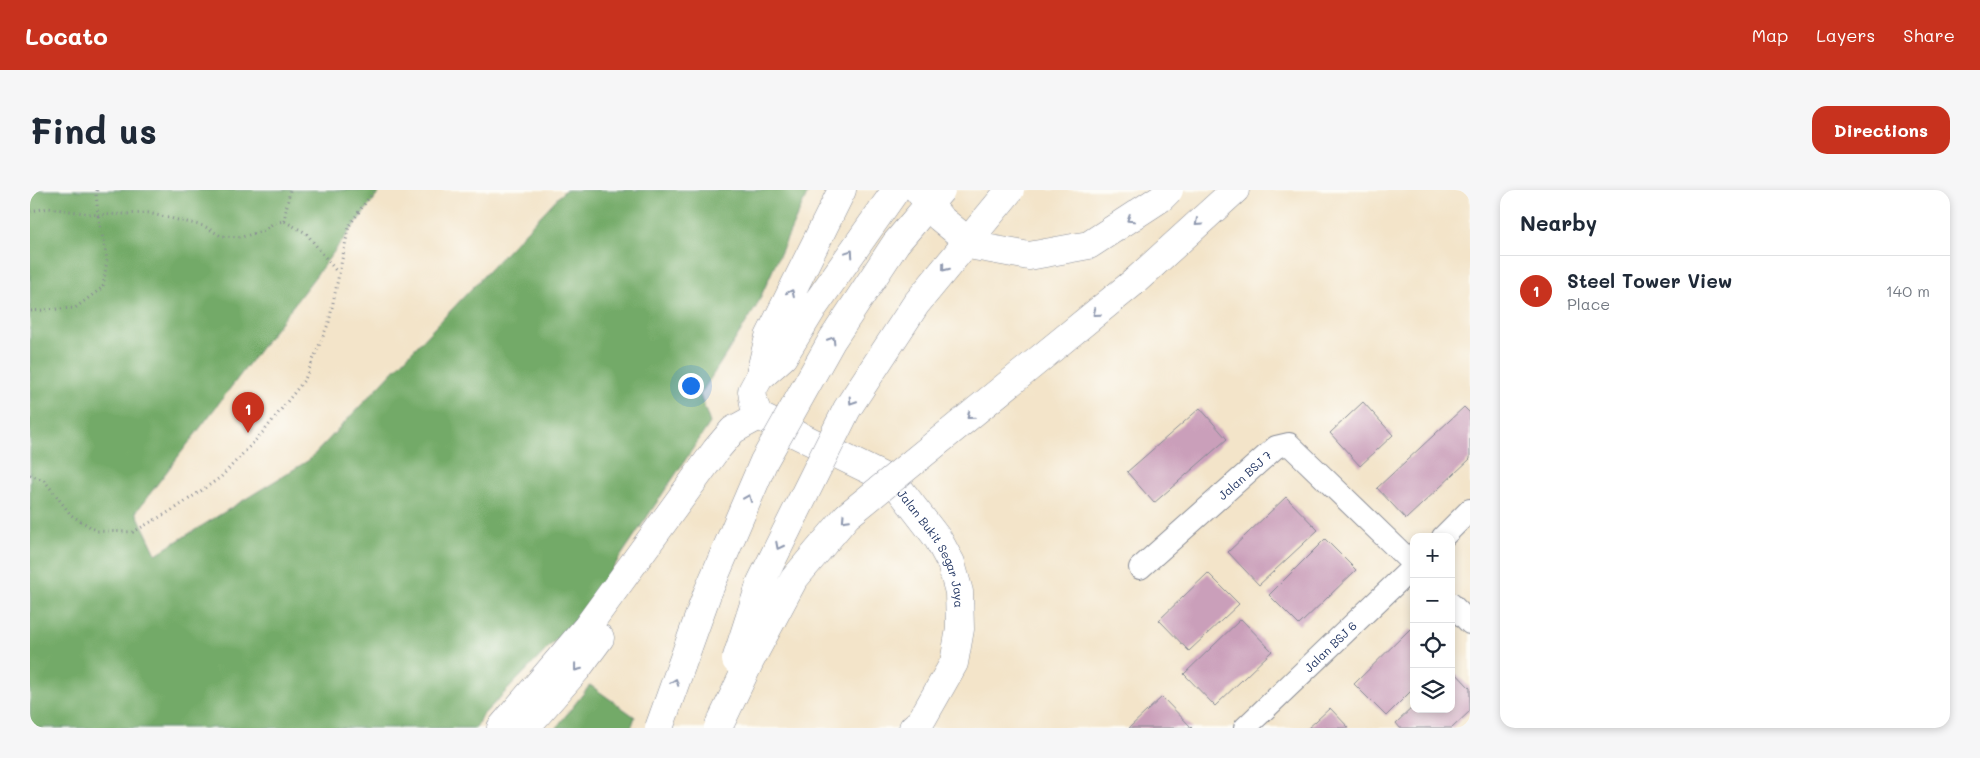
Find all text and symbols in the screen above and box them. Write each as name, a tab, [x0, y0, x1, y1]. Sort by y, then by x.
text: Locato	[25, 20, 108, 51]
text: Map	[1752, 23, 1788, 47]
text: Layers	[1816, 23, 1875, 47]
text: Share	[1903, 23, 1955, 47]
button: Directions	[1812, 106, 1950, 154]
text: Find us	[30, 107, 157, 153]
text: Nearby	[1520, 209, 1597, 236]
one-way arrow	[1126, 212, 1135, 222]
one-way arrow	[1195, 217, 1204, 226]
one-way arrow	[844, 249, 853, 259]
one-way arrow	[943, 262, 951, 271]
text: Steel Tower View	[1567, 268, 1732, 293]
text: 1	[1532, 280, 1540, 301]
text: 140 m	[1886, 280, 1930, 301]
one-way arrow	[784, 290, 794, 299]
text: Place	[1567, 293, 1610, 314]
one-way arrow	[1093, 307, 1102, 315]
one-way arrow	[826, 336, 835, 345]
your location	[678, 373, 704, 399]
pin: 1	[232, 392, 264, 433]
one-way arrow	[849, 395, 858, 405]
one-way arrow	[967, 410, 976, 418]
street label: Jalan BSJ 7	[1214, 447, 1275, 503]
street label: Jalan Bukit Segar Jaya	[894, 486, 967, 608]
one-way arrow	[742, 495, 752, 503]
one-way arrow	[842, 514, 851, 523]
map controls	[1410, 533, 1455, 713]
button: +	[1410, 533, 1455, 578]
one-way arrow	[775, 541, 785, 550]
button: −	[1410, 578, 1455, 623]
street label: Jalan BSJ 6	[1300, 617, 1360, 675]
button: locate	[1410, 623, 1455, 668]
one-way arrow	[574, 662, 583, 671]
button: layers	[1410, 668, 1455, 713]
one-way arrow	[669, 678, 679, 687]

